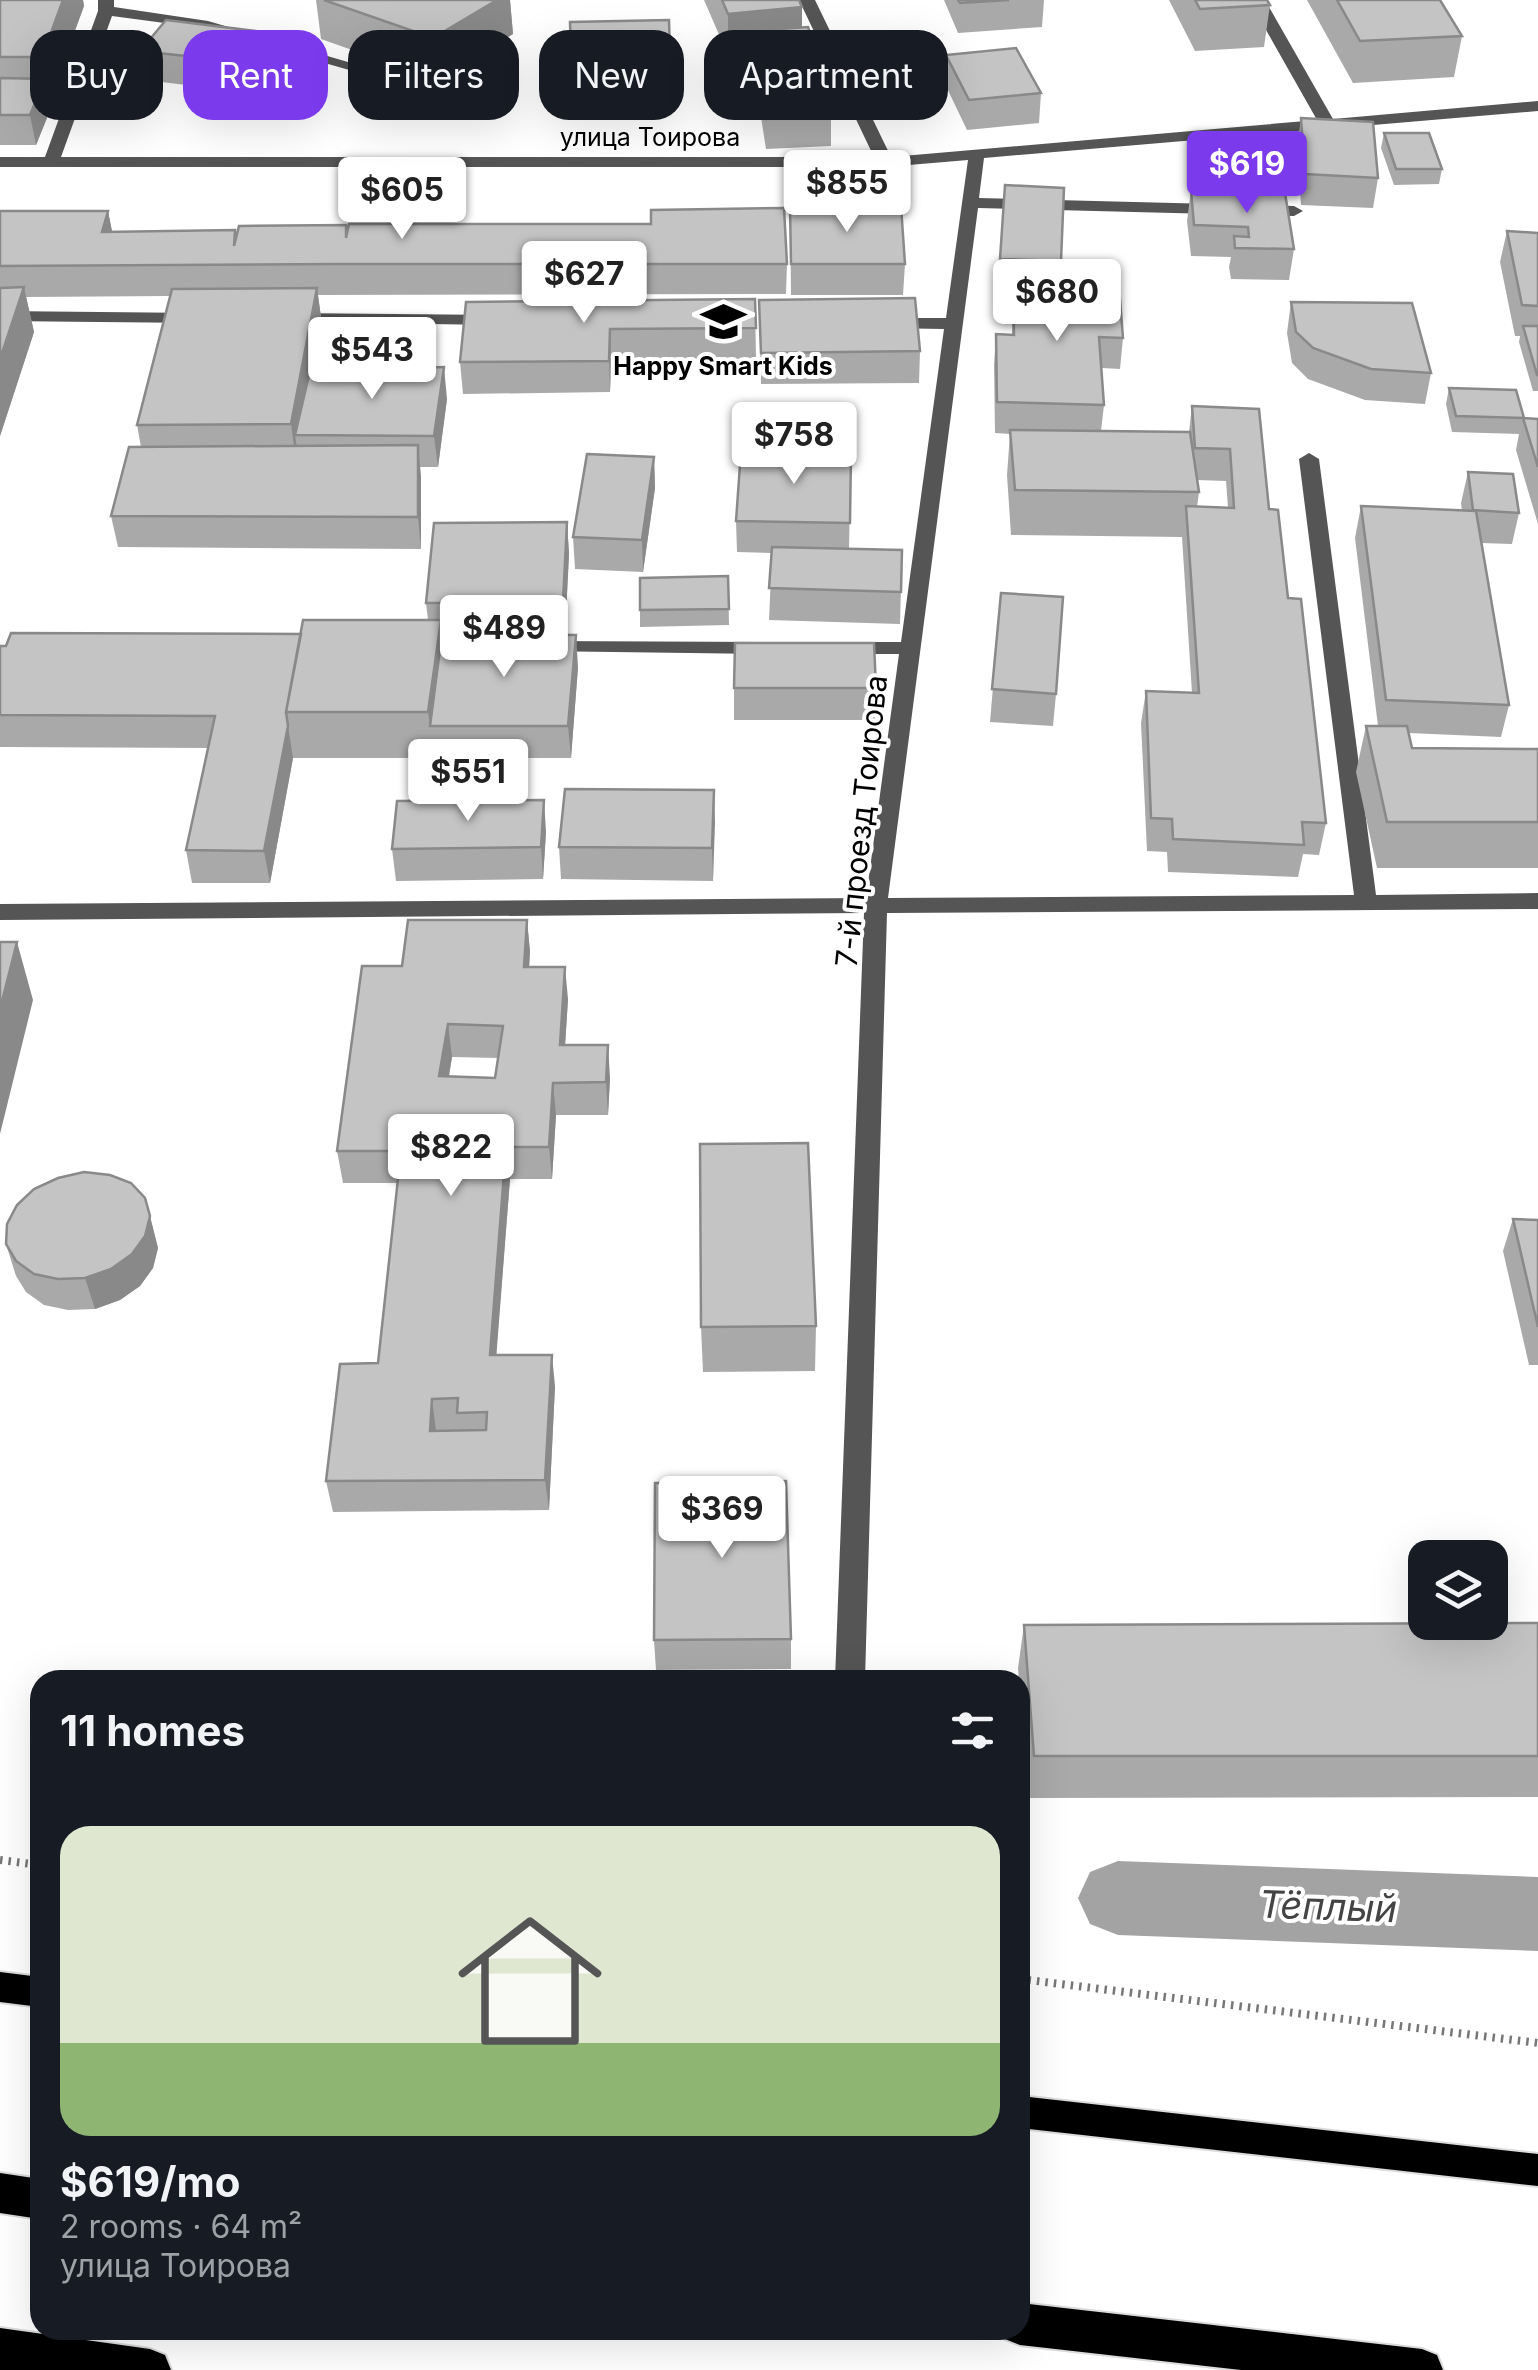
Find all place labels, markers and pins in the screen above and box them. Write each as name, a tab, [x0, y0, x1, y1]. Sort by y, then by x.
pin: $619	[1188, 131, 1306, 216]
pin: $855	[788, 150, 906, 235]
pin: $605	[343, 157, 461, 242]
pin: $627	[525, 241, 643, 326]
pin: $680	[998, 259, 1116, 344]
school or university icon: Happy Smart Kids	[699, 298, 747, 346]
pin: $543	[313, 317, 431, 402]
place label: Happy Smart Kids	[613, 351, 833, 381]
pin: $758	[735, 402, 853, 487]
pin: $489	[445, 595, 563, 680]
pin: $551	[409, 739, 527, 824]
pin: $822	[392, 1114, 510, 1199]
pin: $369	[663, 1476, 781, 1561]

